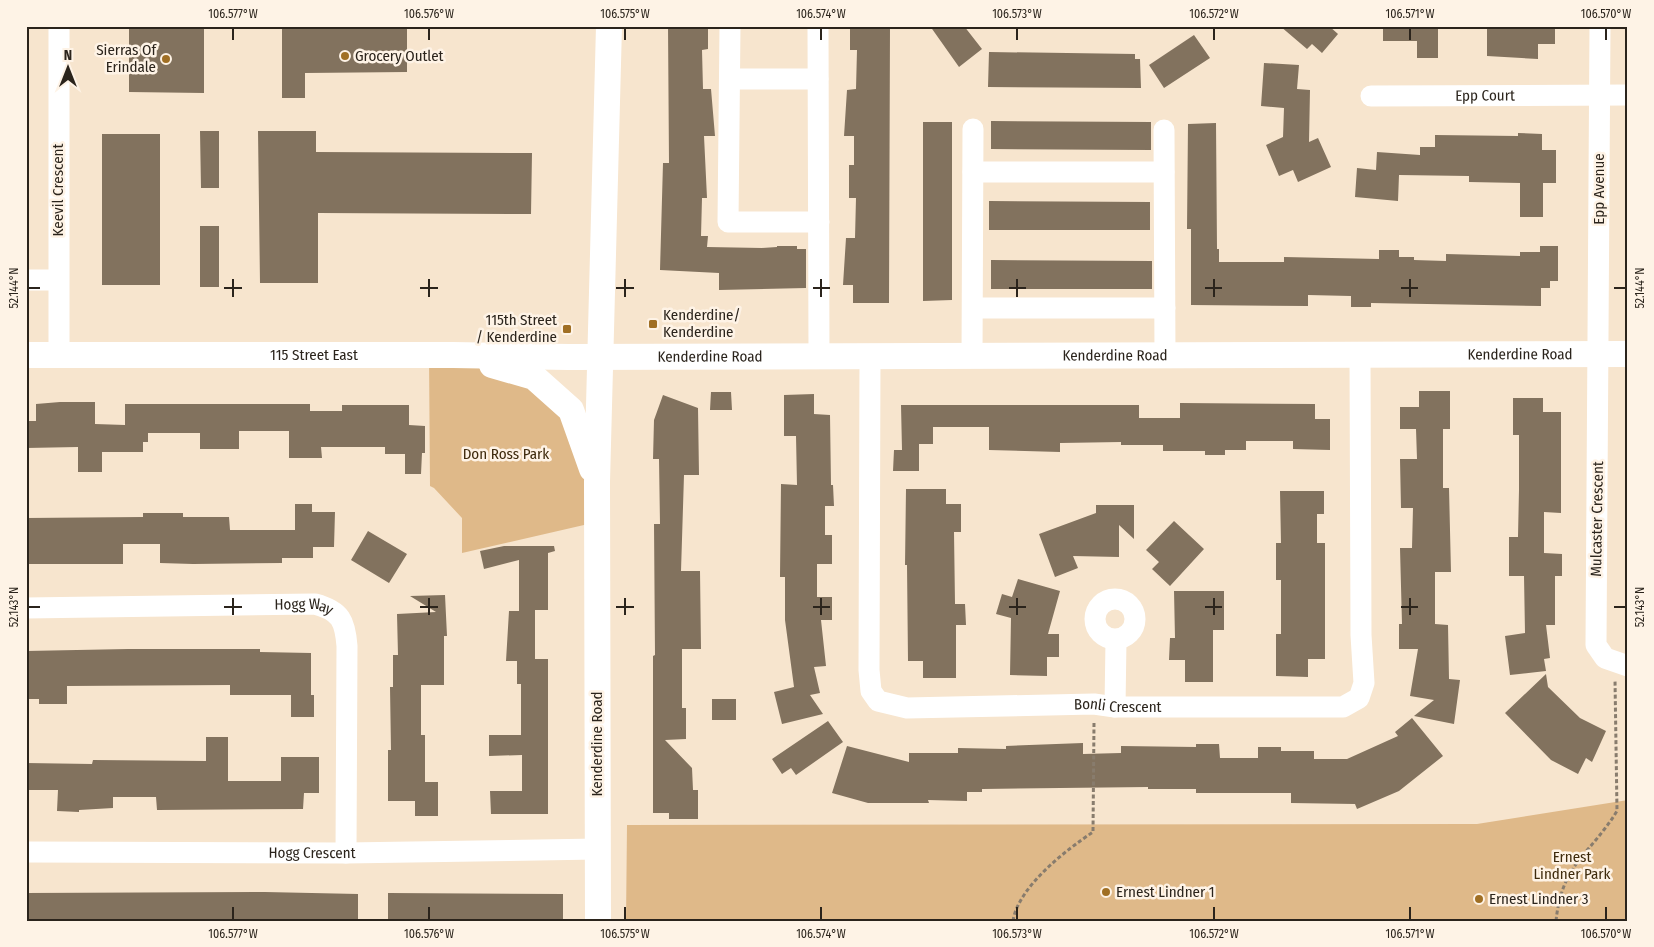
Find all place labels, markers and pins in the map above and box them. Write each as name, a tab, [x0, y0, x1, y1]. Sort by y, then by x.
place label: Sierras Of Erindale	[96, 41, 157, 76]
place label: Grocery Outlet	[355, 47, 444, 65]
marker: Grocery Outlet	[339, 50, 351, 62]
marker: Sierras Of Erindale	[160, 53, 172, 65]
place label: Kenderdine/ Kenderdine	[663, 306, 740, 341]
place label: 115th Street / Kenderdine	[476, 311, 557, 346]
marker: Kenderdine/ Kenderdine	[647, 318, 659, 330]
marker: 115th Street / Kenderdine	[561, 323, 573, 335]
place label: Ernest Lindner 1	[1116, 883, 1215, 901]
marker: Ernest Lindner 1	[1100, 886, 1112, 898]
place label: Ernest Lindner 3	[1489, 890, 1589, 908]
marker: Ernest Lindner 3	[1473, 893, 1485, 905]

